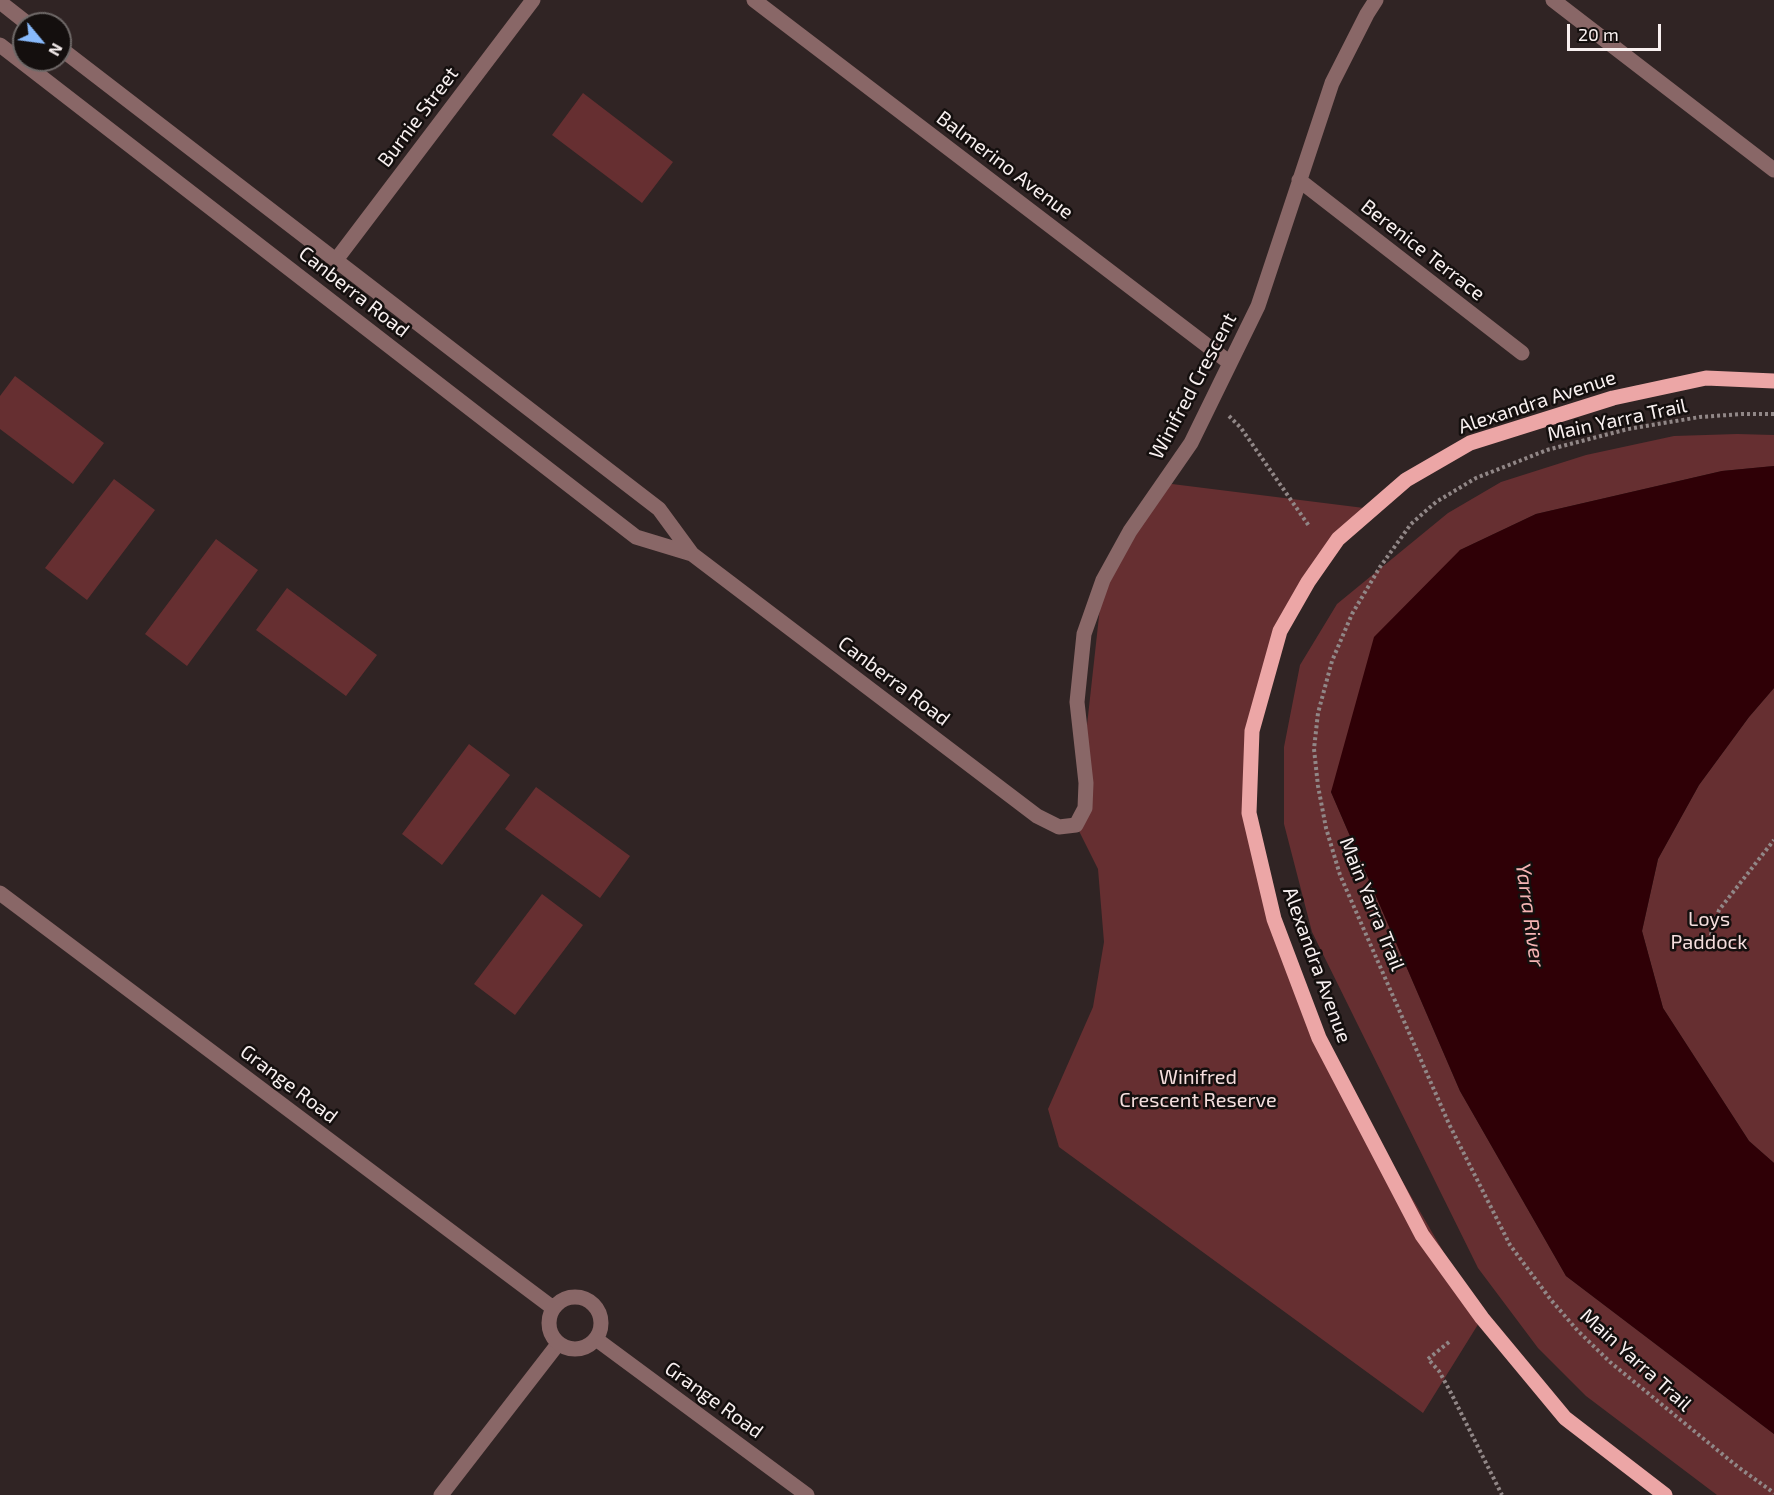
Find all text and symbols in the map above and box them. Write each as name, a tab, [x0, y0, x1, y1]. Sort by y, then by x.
north arrow	[12, 12, 72, 72]
scale bar	[1570, 12, 1664, 50]
text: 20 m	[1578, 23, 1619, 45]
text: N	[45, 40, 68, 60]
street label: Burnie Street	[373, 62, 463, 172]
street label: Balmerino Avenue	[932, 106, 1078, 224]
street label: Berenice Terrace	[1356, 194, 1490, 306]
street label: Canberra Road	[294, 241, 414, 343]
street label: Winifred Crescent	[1144, 309, 1242, 463]
street label: Alexandra Avenue	[1455, 365, 1619, 439]
street label: Main Yarra Trail	[1545, 394, 1689, 446]
street label: Canberra Road	[833, 631, 955, 731]
street label: Main Yarra Trail	[1334, 834, 1410, 974]
water label: Yarra River	[1510, 861, 1550, 969]
street label: Alexandra Avenue	[1278, 884, 1356, 1046]
park label: Loys Paddock	[1671, 907, 1747, 954]
street label: Grange Road	[236, 1040, 342, 1128]
park label: Winifred Crescent Reserve	[1119, 1065, 1277, 1112]
street label: Main Yarra Trail	[1575, 1304, 1697, 1416]
street label: Grange Road	[660, 1356, 768, 1444]

